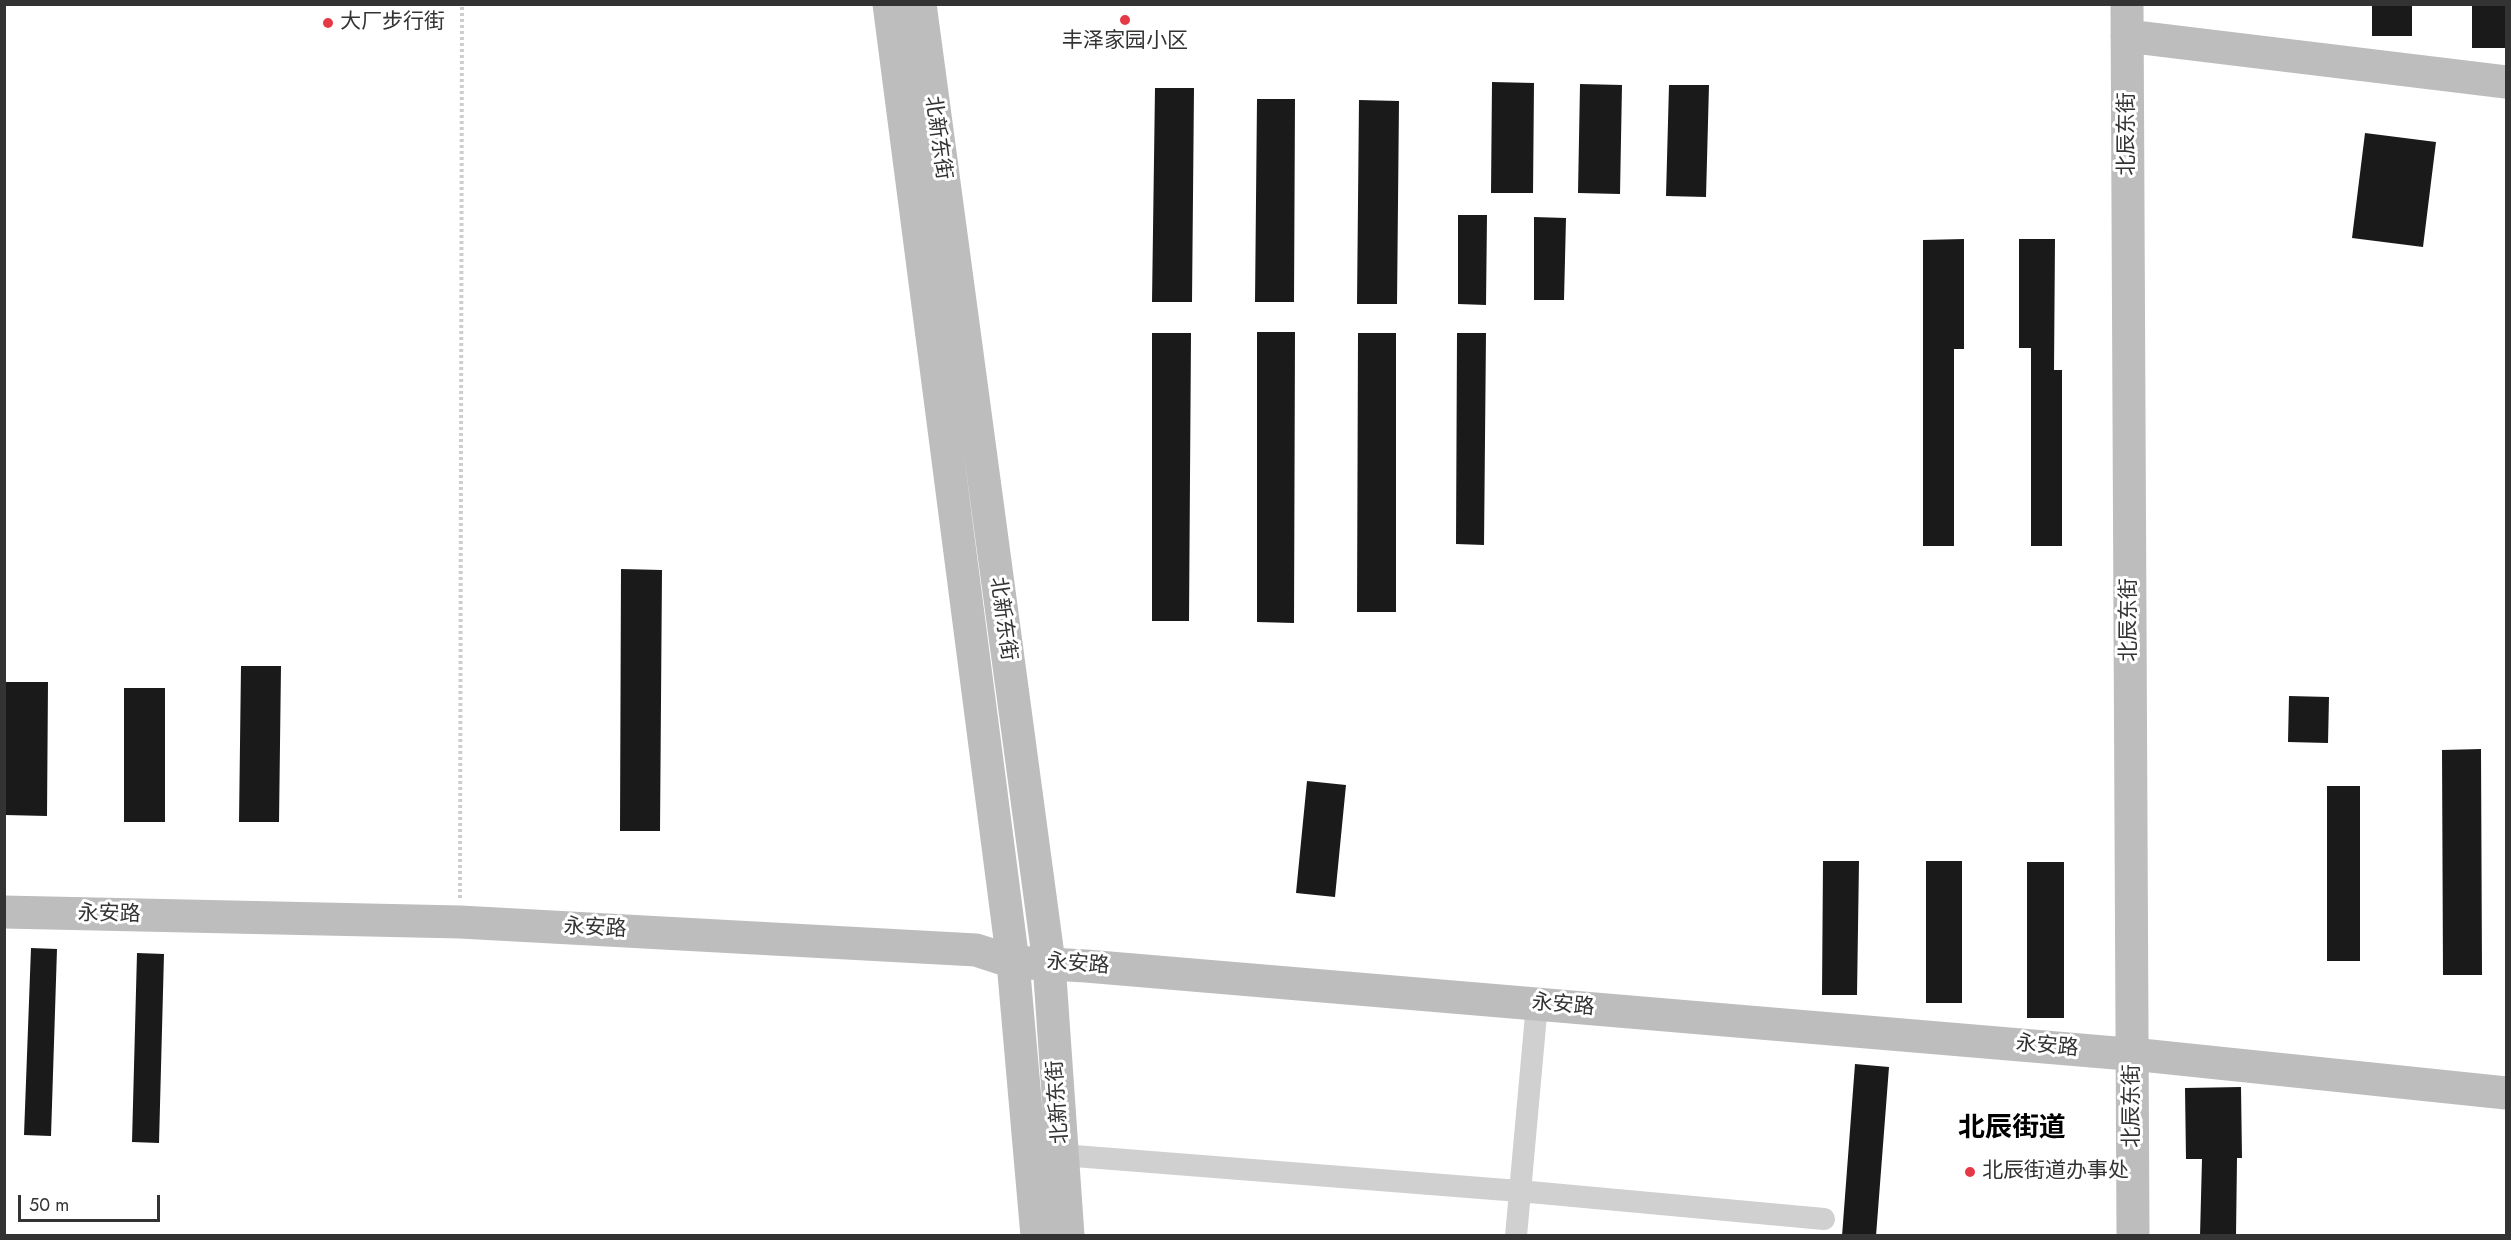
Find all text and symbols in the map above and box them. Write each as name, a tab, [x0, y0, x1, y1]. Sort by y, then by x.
place label: 大厂步行街	[340, 10, 445, 36]
marker: 丰泽家园小区	[1118, 13, 1132, 27]
marker: 大厂步行街	[321, 16, 335, 30]
place label: 丰泽家园小区	[1062, 29, 1188, 55]
street label: 北辰东街	[2115, 92, 2141, 176]
street label: 北新东街	[919, 95, 955, 181]
street label: 北新东街	[984, 576, 1020, 662]
street label: 北辰东街	[2117, 578, 2143, 662]
street label: 永安路	[77, 902, 141, 928]
street label: 永安路	[563, 915, 627, 943]
street label: 永安路	[1046, 950, 1110, 980]
street label: 永安路	[1531, 991, 1595, 1021]
street label: 永安路	[2015, 1032, 2079, 1062]
street label: 北新东街	[1044, 1059, 1074, 1145]
street label: 北辰东街	[2120, 1064, 2146, 1148]
district label: 北辰街道	[1958, 1113, 2066, 1145]
place label: 北辰街道办事处	[1982, 1159, 2129, 1185]
marker: 北辰街道办事处	[1963, 1165, 1977, 1179]
scale bar	[21, 1183, 164, 1221]
text: 50 m	[29, 1192, 69, 1218]

